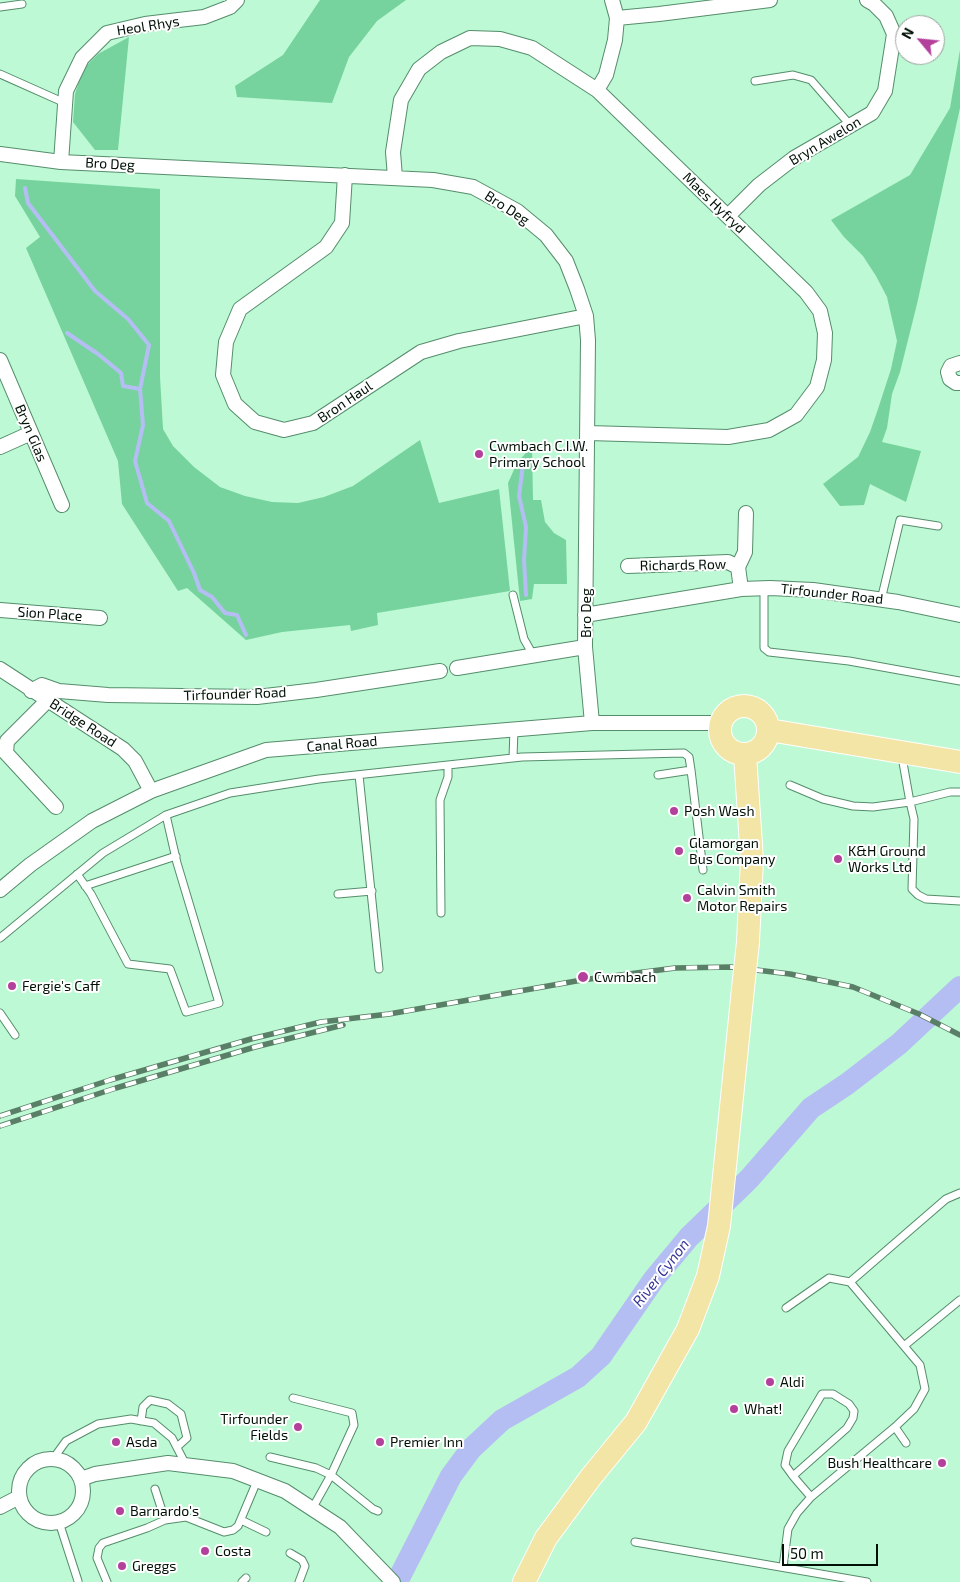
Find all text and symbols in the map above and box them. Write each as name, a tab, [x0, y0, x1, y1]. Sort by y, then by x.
street label: Heol Rhys	[115, 13, 181, 39]
north arrow	[895, 15, 945, 65]
text: N	[897, 25, 917, 42]
street label: Bryn Awelon	[786, 113, 864, 169]
street label: Bro Deg	[85, 154, 135, 174]
street label: Maes Hyfryd	[679, 169, 749, 237]
street label: Bro Deg	[482, 187, 532, 229]
street label: Bron Haul	[314, 378, 376, 426]
street label: Bryn Glas	[11, 402, 51, 464]
place label: Cwmbach C.I.W. Primary School	[489, 438, 588, 471]
marker: Cwmbach C.I.W. Primary School	[473, 448, 485, 460]
street label: Richards Row	[640, 556, 726, 574]
street label: Tirfounder Road	[780, 580, 884, 608]
street label: Bro Deg	[578, 588, 594, 638]
street label: Sion Place	[17, 603, 83, 625]
street label: Tirfounder Road	[183, 684, 287, 704]
street label: Bridge Road	[46, 695, 120, 751]
street label: Canal Road	[306, 733, 378, 755]
place label: Posh Wash	[684, 803, 755, 819]
marker: Posh Wash	[668, 805, 680, 817]
place label: Glamorgan Bus Company	[689, 835, 775, 868]
place label: K&H Ground Works Ltd	[848, 843, 926, 876]
marker: Glamorgan Bus Company	[673, 845, 685, 857]
marker: K&H Ground Works Ltd	[832, 853, 844, 865]
place label: Calvin Smith Motor Repairs	[697, 882, 787, 914]
marker: Calvin Smith Motor Repairs	[681, 892, 693, 904]
place label: Cwmbach	[594, 969, 656, 985]
marker: Cwmbach	[576, 970, 590, 984]
place label: Fergie's Caff	[22, 978, 100, 994]
marker: Fergie's Caff	[6, 980, 18, 992]
water label: River Cynon	[629, 1236, 693, 1310]
place label: Aldi	[780, 1374, 804, 1390]
marker: Aldi	[764, 1376, 776, 1388]
place label: What!	[744, 1401, 782, 1417]
marker: What!	[728, 1403, 740, 1415]
place label: Tirfounder Fields	[220, 1411, 288, 1444]
marker: Tirfounder Fields	[292, 1421, 304, 1433]
place label: Asda	[126, 1434, 158, 1450]
place label: Premier Inn	[390, 1434, 463, 1450]
marker: Asda	[110, 1436, 122, 1448]
marker: Premier Inn	[374, 1436, 386, 1448]
place label: Bush Healthcare	[827, 1455, 932, 1471]
marker: Bush Healthcare	[936, 1457, 948, 1469]
place label: Barnardo's	[130, 1503, 199, 1519]
marker: Barnardo's	[114, 1505, 126, 1517]
scale bar	[785, 1534, 881, 1566]
place label: Costa	[215, 1543, 251, 1559]
text: 50 m	[790, 1544, 824, 1562]
marker: Costa	[199, 1545, 211, 1557]
place label: Greggs	[132, 1558, 176, 1574]
marker: Greggs	[116, 1560, 128, 1572]

